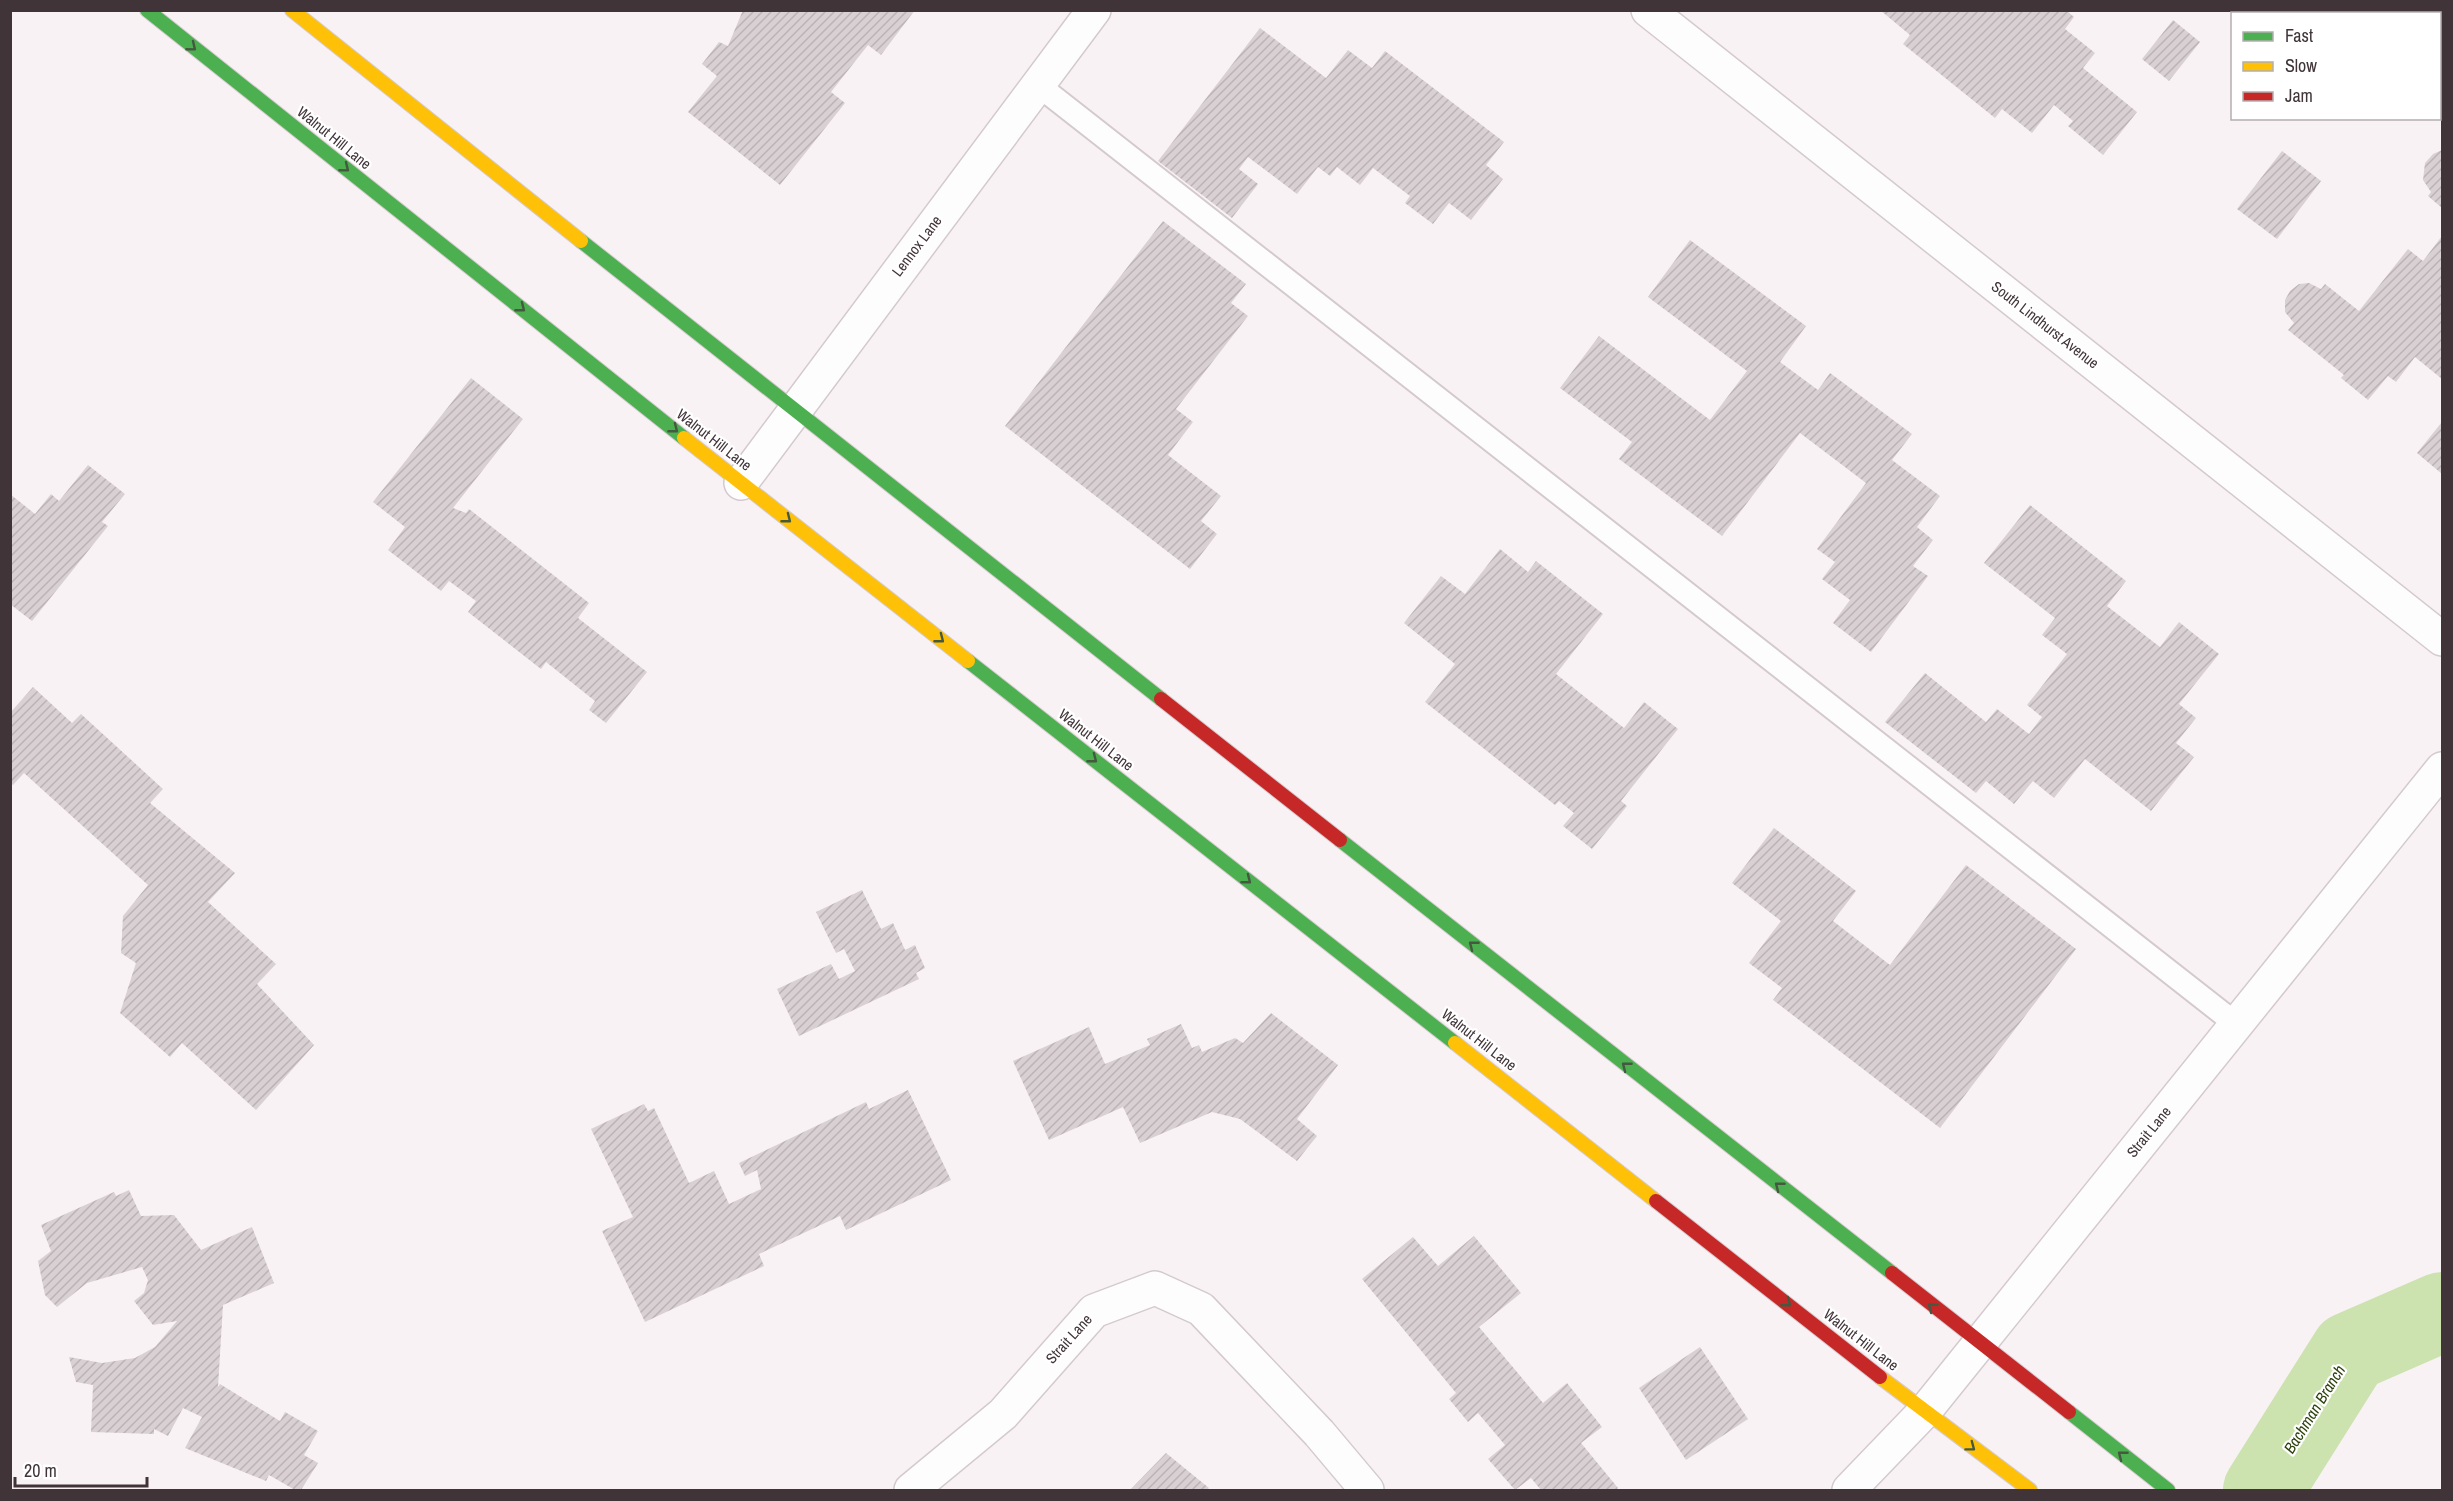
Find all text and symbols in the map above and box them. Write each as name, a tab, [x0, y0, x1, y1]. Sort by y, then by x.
legend	[2231, 12, 2441, 120]
text: Fast	[2285, 23, 2313, 48]
one-way arrow	[186, 39, 197, 50]
text: Slow	[2285, 53, 2317, 78]
text: Jam	[2285, 83, 2313, 108]
street label: Walnut Hill Lane	[293, 101, 376, 174]
one-way arrow	[338, 161, 349, 172]
street label: Lennox Lane	[887, 211, 946, 280]
street label: South Lindhurst Avenue	[1987, 276, 2104, 373]
one-way arrow	[514, 301, 525, 312]
street label: Walnut Hill Lane	[672, 404, 756, 476]
one-way arrow	[667, 422, 678, 433]
one-way arrow	[780, 511, 791, 522]
one-way arrow	[933, 631, 944, 642]
street label: Walnut Hill Lane	[1054, 704, 1138, 776]
one-way arrow	[1087, 752, 1098, 763]
one-way arrow	[1240, 872, 1251, 883]
one-way arrow	[1469, 942, 1480, 953]
street label: Walnut Hill Lane	[1437, 1004, 1521, 1076]
one-way arrow	[1622, 1062, 1633, 1073]
street label: Strait Lane	[2122, 1102, 2176, 1162]
one-way arrow	[1775, 1183, 1786, 1194]
one-way arrow	[1781, 1296, 1792, 1307]
street label: Walnut Hill Lane	[1819, 1304, 1903, 1376]
one-way arrow	[1928, 1304, 1939, 1315]
street label: Strait Lane	[1041, 1309, 1097, 1368]
water label: Bachman Branch	[2278, 1360, 2350, 1458]
one-way arrow	[1965, 1440, 1976, 1451]
scale bar	[15, 1450, 147, 1488]
one-way arrow	[2117, 1451, 2128, 1462]
text: 20 m	[24, 1458, 57, 1483]

